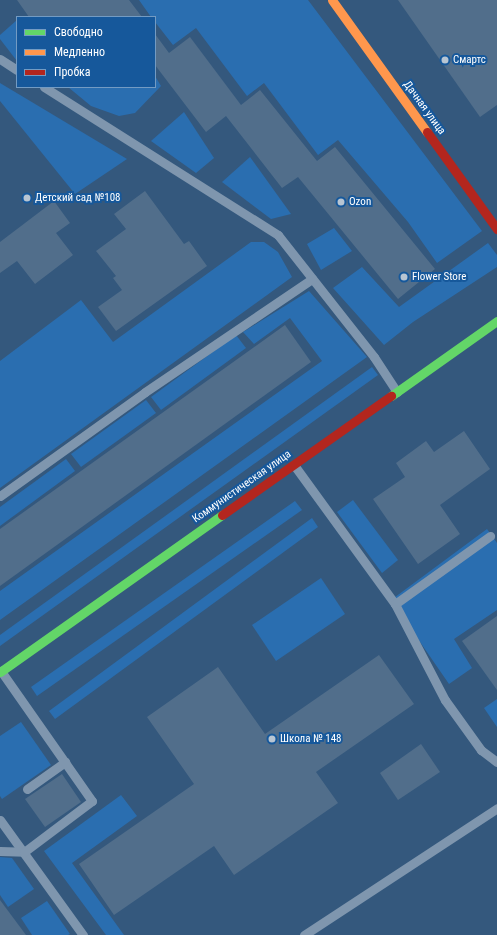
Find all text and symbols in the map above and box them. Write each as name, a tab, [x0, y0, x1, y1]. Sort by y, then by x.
legend	[16, 16, 156, 88]
text: Свободно	[54, 25, 103, 39]
text: Медленно	[54, 45, 105, 59]
place label: Смартс	[453, 53, 486, 67]
marker: Смартс	[440, 55, 450, 65]
text: Пробка	[54, 65, 91, 79]
street label: Дачная улица	[400, 79, 448, 137]
place label: Детский сад №108	[35, 191, 121, 205]
marker: Детский сад №108	[22, 193, 32, 203]
place label: Ozon	[349, 195, 371, 209]
marker: Ozon	[336, 197, 346, 207]
place label: Flower Store	[412, 270, 466, 284]
marker: Flower Store	[399, 272, 409, 282]
street label: Коммунистическая улица	[190, 448, 294, 526]
place label: Школа № 148	[280, 732, 342, 746]
marker: Школа № 148	[267, 734, 277, 744]

